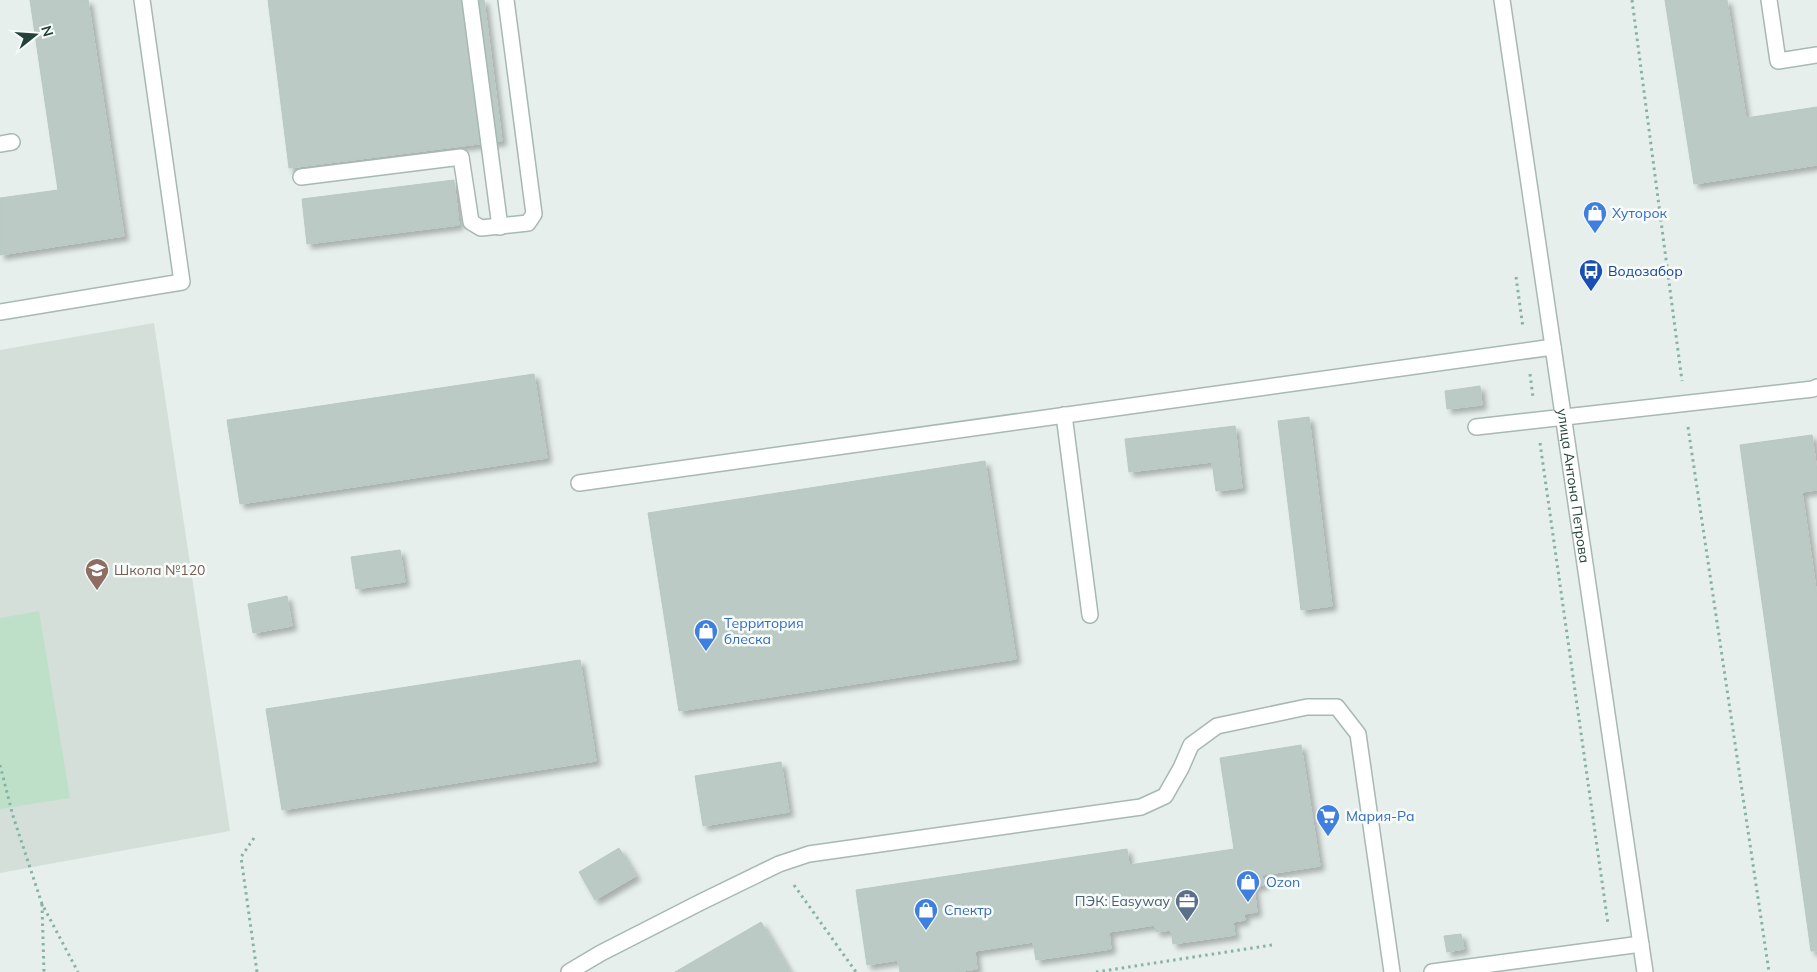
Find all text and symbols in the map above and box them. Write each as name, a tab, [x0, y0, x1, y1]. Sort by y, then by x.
north arrow	[10, 10, 60, 60]
text: N	[37, 24, 58, 39]
shop icon: Хуторок	[1582, 200, 1608, 234]
place label: Хуторок	[1612, 204, 1668, 222]
bus stop icon: Водозабор	[1578, 258, 1604, 292]
place label: Водозабор	[1608, 262, 1683, 280]
street label: улица Антона Петрова	[1553, 407, 1594, 564]
school or university icon: Школа №120	[84, 557, 110, 591]
place label: Школа №120	[114, 561, 206, 579]
place label: Территория блеска	[724, 614, 804, 648]
shop icon: Территория блеска	[693, 618, 719, 652]
supermarket icon: Мария-Ра	[1315, 803, 1341, 837]
place label: Мария-Ра	[1346, 807, 1415, 825]
shop icon: Ozon	[1235, 869, 1261, 903]
place label: Ozon	[1266, 873, 1300, 891]
office icon: ПЭК: Easyway	[1174, 888, 1200, 922]
place label: ПЭК: Easyway	[1075, 892, 1171, 910]
shop icon: Спектр	[913, 897, 939, 931]
place label: Спектр	[944, 901, 992, 919]

